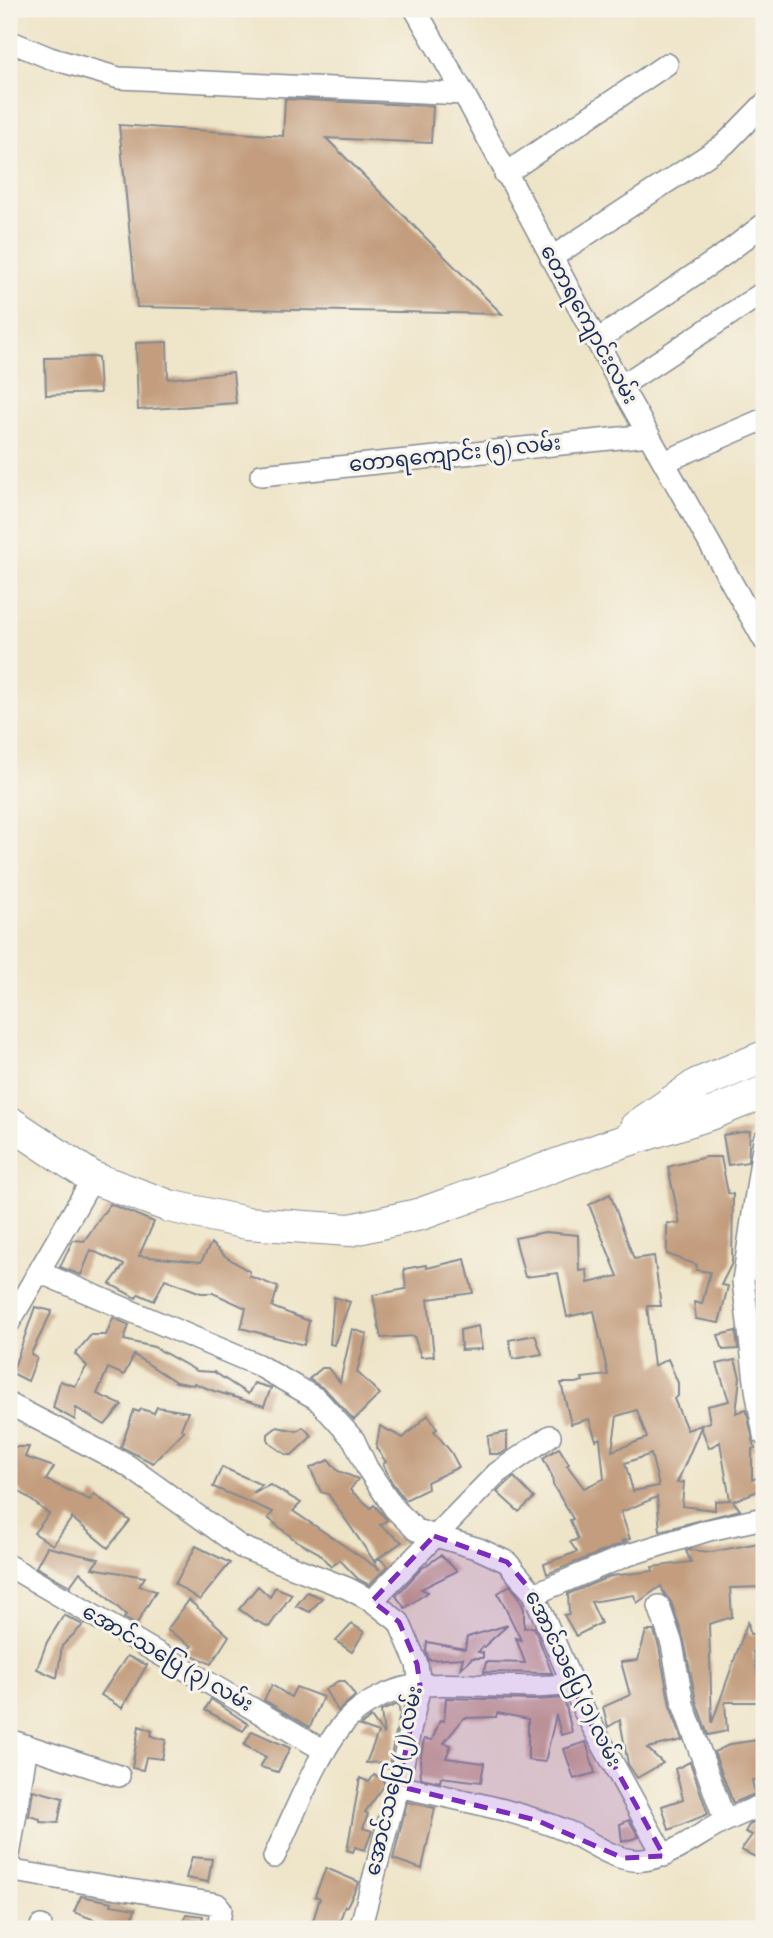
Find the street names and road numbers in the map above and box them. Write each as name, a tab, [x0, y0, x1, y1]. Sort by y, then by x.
street label: တောရကျောင်းလမ်း	[530, 239, 646, 411]
street label: တောရကျောင်း (၅) လမ်း	[347, 426, 563, 483]
street label: အောင်သပြေ (၁) လမ်း	[516, 1585, 630, 1773]
street label: အောင်သပြေ (၃) လမ်း	[76, 1596, 259, 1721]
street label: အောင်သပြေ (၂) လမ်း	[356, 1682, 432, 1879]

